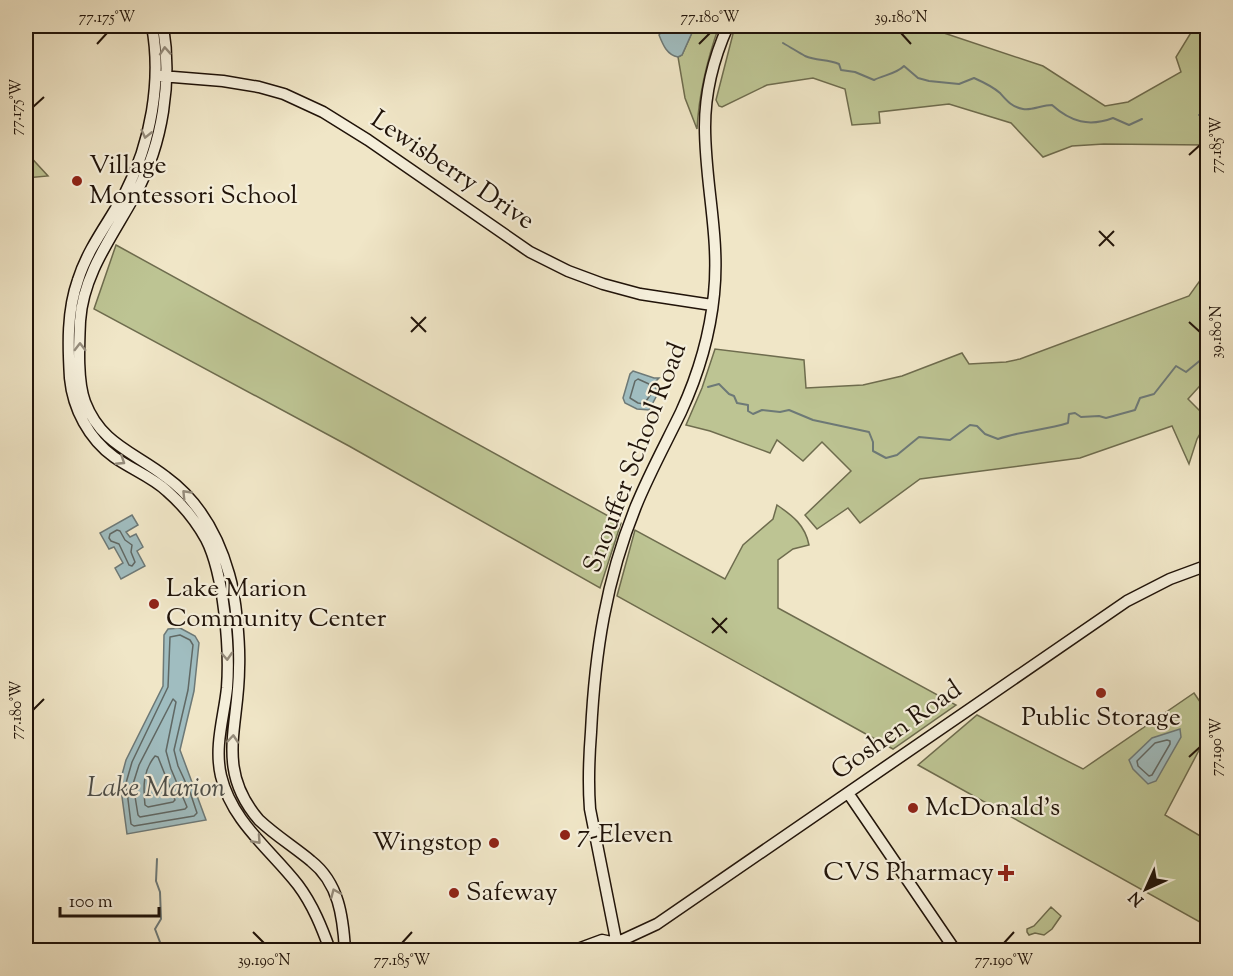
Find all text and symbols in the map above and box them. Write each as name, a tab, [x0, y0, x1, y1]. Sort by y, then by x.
text: 77.175°W	[79, 8, 136, 29]
text: 77.180°W	[681, 8, 740, 29]
text: 39.180°N	[874, 8, 928, 29]
one-way arrow	[159, 47, 172, 56]
text: 77.175°W	[7, 78, 28, 135]
street label: Lewisberry Drive	[362, 102, 542, 240]
text: 77.185°W	[1207, 116, 1228, 173]
one-way arrow	[141, 128, 154, 138]
place label: Village Montessori School	[89, 148, 298, 215]
marker: Village Montessori School	[70, 174, 84, 188]
text: 39.180°N	[1207, 305, 1228, 359]
street label: Snouffer School Road	[575, 337, 697, 579]
one-way arrow	[74, 343, 86, 352]
one-way arrow	[115, 454, 125, 466]
one-way arrow	[182, 491, 193, 501]
place label: Lake Marion Community Center	[166, 571, 387, 638]
marker: Lake Marion Community Center	[147, 597, 161, 611]
one-way arrow	[221, 652, 233, 661]
street label: Goshen Road	[824, 672, 970, 790]
text: 77.180°W	[7, 680, 28, 739]
marker: Public Storage	[1094, 686, 1108, 700]
place label: Public Storage	[1021, 700, 1181, 737]
text: 77.190°W	[1207, 717, 1228, 776]
one-way arrow	[226, 734, 239, 744]
water label: Lake Marion	[86, 770, 226, 809]
place label: McDonald's	[925, 790, 1060, 827]
marker: McDonald's	[906, 801, 920, 815]
place label: 7-Eleven	[577, 817, 673, 854]
place label: Wingstop	[372, 825, 482, 862]
marker: 7-Eleven	[558, 828, 572, 842]
one-way arrow	[250, 833, 261, 844]
marker: Wingstop	[487, 836, 501, 850]
place label: CVS Pharmacy	[823, 855, 994, 892]
north arrow	[1116, 859, 1176, 919]
marker: CVS Pharmacy	[999, 866, 1013, 880]
place label: Safeway	[466, 875, 558, 912]
scale bar	[60, 880, 159, 918]
text: N	[1124, 885, 1150, 910]
marker: Safeway	[447, 886, 461, 900]
one-way arrow	[330, 889, 342, 900]
text: 100 m	[69, 890, 113, 916]
text: 39.190°N	[238, 951, 290, 972]
text: 77.185°W	[374, 951, 431, 972]
text: 77.190°W	[975, 951, 1034, 972]

